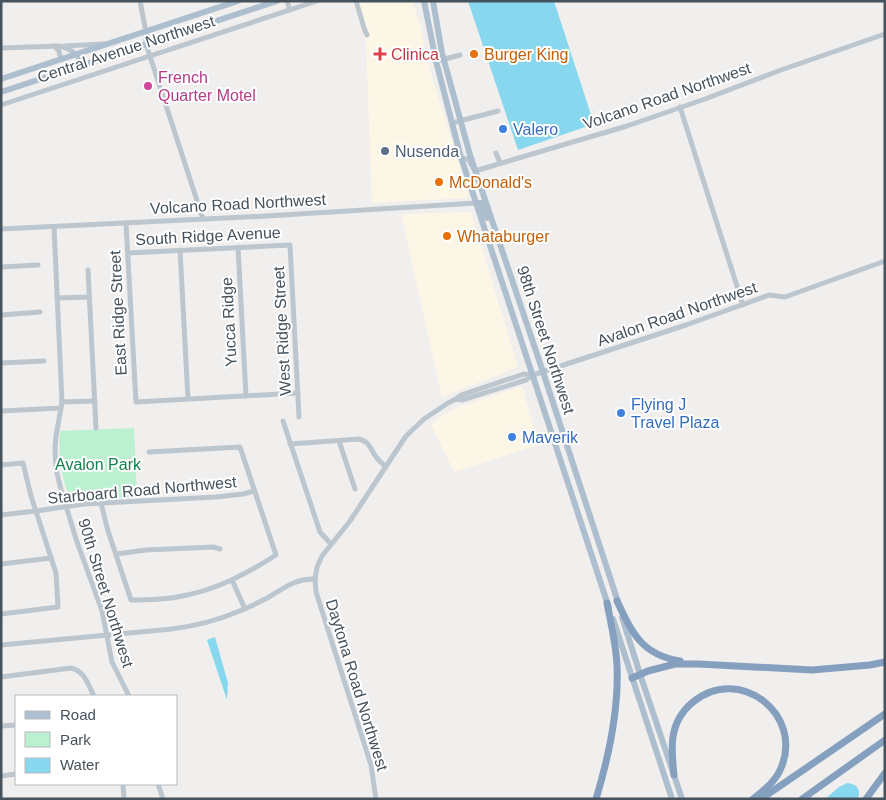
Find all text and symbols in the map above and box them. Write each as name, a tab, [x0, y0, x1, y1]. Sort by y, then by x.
street label: Central Avenue Northwest	[35, 12, 217, 86]
place label: Clinica	[391, 46, 439, 63]
place label: Burger King	[484, 46, 569, 63]
marker: Clinica	[373, 47, 387, 61]
marker: Burger King	[468, 48, 480, 60]
street label: Volcano Road Northwest	[581, 59, 754, 133]
place label: French Quarter Motel	[158, 69, 256, 104]
marker: French Quarter Motel	[142, 80, 154, 92]
place label: Valero	[513, 121, 558, 138]
marker: Valero	[497, 123, 509, 135]
place label: Nusenda	[395, 143, 459, 160]
marker: Nusenda	[379, 145, 391, 157]
place label: McDonald's	[449, 174, 532, 191]
marker: McDonald's	[433, 176, 445, 188]
street label: Volcano Road Northwest	[150, 191, 327, 217]
street label: South Ridge Avenue	[135, 224, 281, 248]
place label: Whataburger	[457, 228, 550, 245]
marker: Whataburger	[441, 230, 453, 242]
street label: East Ridge Street	[106, 249, 130, 376]
street label: 98th Street Northwest	[514, 264, 578, 417]
street label: West Ridge Street	[270, 265, 294, 396]
street label: Yucca Ridge	[218, 277, 240, 367]
street label: Avalon Road Northwest	[595, 278, 760, 349]
place label: Flying J Travel Plaza	[631, 396, 719, 431]
marker: Flying J Travel Plaza	[615, 407, 627, 419]
place label: Maverik	[522, 429, 579, 446]
marker: Maverik	[506, 431, 518, 443]
park label: Avalon Park	[55, 456, 142, 473]
street label: Starboard Road Northwest	[47, 473, 238, 507]
street label: 90th Street Northwest	[75, 517, 137, 670]
street label: Daytona Road Northwest	[323, 597, 391, 773]
legend	[15, 695, 178, 785]
text: Road	[60, 706, 96, 723]
text: Park	[60, 731, 91, 748]
text: Water	[60, 756, 99, 773]

